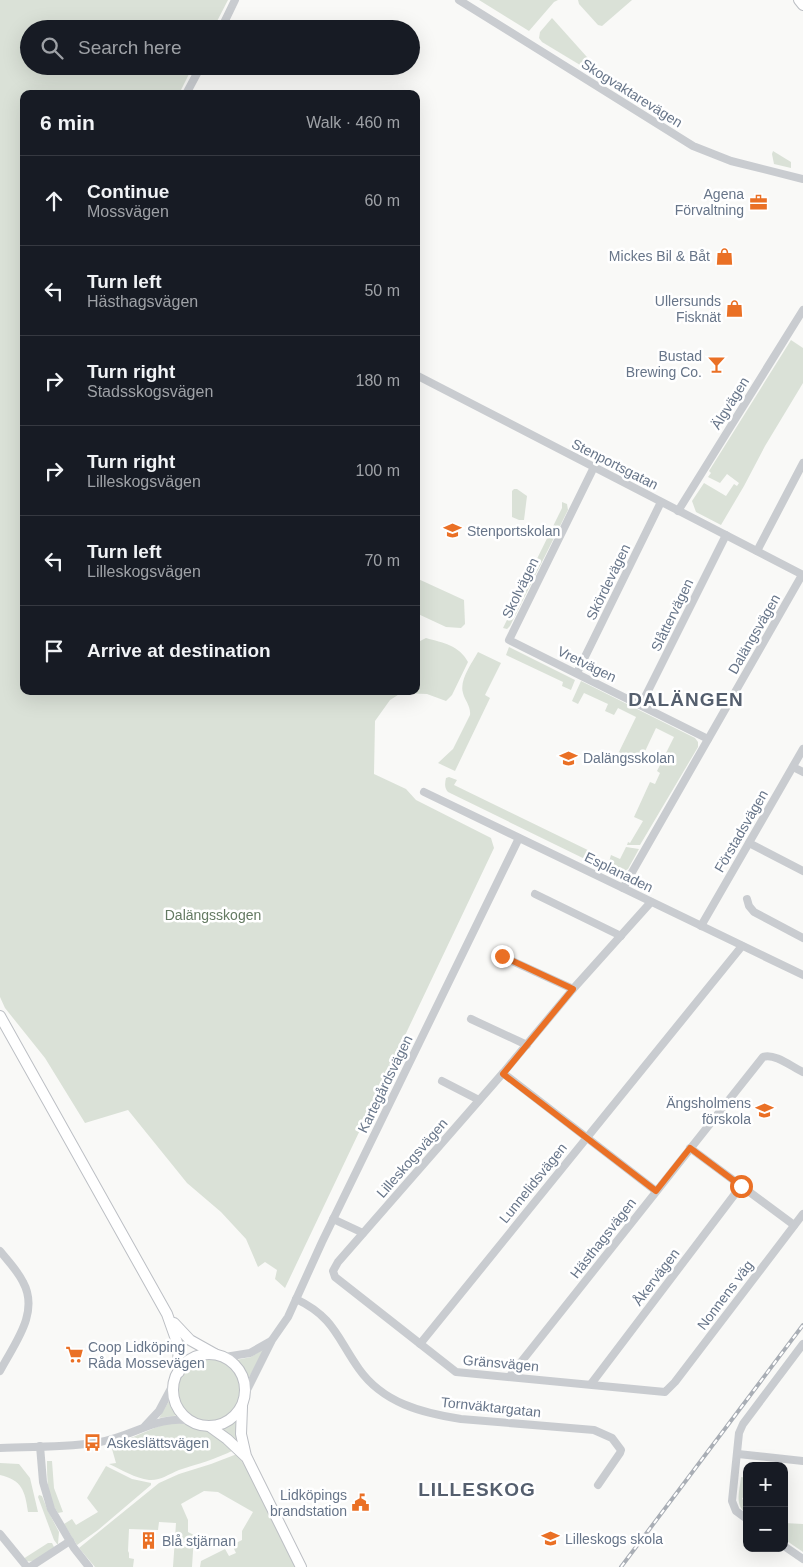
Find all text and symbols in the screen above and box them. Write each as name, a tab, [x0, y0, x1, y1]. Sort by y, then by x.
search box	[20, 20, 420, 75]
icon: search	[38, 34, 66, 62]
text: Search here	[78, 37, 182, 58]
street label: Skogvaktarevägen	[579, 55, 685, 131]
text: 6 min	[40, 111, 95, 134]
text: Walk · 460 m	[306, 114, 400, 131]
text: Continue	[87, 181, 169, 202]
place label: Agena Förvaltning	[675, 186, 744, 218]
icon: ahead	[40, 187, 68, 215]
text: 60 m	[364, 192, 400, 209]
office icon: Agena Förvaltning	[748, 192, 768, 212]
text: Mossvägen	[87, 203, 169, 220]
shop icon: Mickes Bil & Båt	[714, 246, 734, 266]
place label: Mickes Bil & Båt	[609, 248, 710, 264]
text: Turn left	[87, 271, 162, 292]
icon: left	[40, 277, 68, 305]
text: 50 m	[364, 282, 400, 299]
text: Hästhagsvägen	[87, 293, 198, 310]
place label: Ullersunds Fisknät	[655, 293, 721, 325]
shop icon: Ullersunds Fisknät	[725, 299, 745, 319]
place label: Bustad Brewing Co.	[626, 348, 702, 380]
bar icon: Bustad Brewing Co.	[706, 354, 726, 374]
text: Turn right	[87, 361, 175, 382]
icon: right	[40, 367, 68, 395]
text: 180 m	[356, 372, 400, 389]
street label: Älgvägen	[708, 374, 752, 432]
text: Stadsskogsvägen	[87, 383, 213, 400]
street label: Stenportsgatan	[569, 435, 661, 493]
text: Turn right	[87, 451, 175, 472]
icon: right	[40, 457, 68, 485]
text: 100 m	[356, 462, 400, 479]
text: Lilleskogsvägen	[87, 473, 201, 490]
school or university icon: Stenportskolan	[443, 521, 463, 541]
place label: Stenportskolan	[467, 523, 560, 539]
text: Turn left	[87, 541, 162, 562]
street label: Skördevägen	[583, 541, 633, 623]
icon: left	[40, 547, 68, 575]
text: 70 m	[364, 552, 400, 569]
street label: Skolvägen	[498, 555, 542, 621]
text: Lilleskogsvägen	[87, 563, 201, 580]
street label: Slåttervägen	[648, 576, 696, 654]
street label: Dalängsvägen	[725, 591, 783, 677]
icon: arrive	[40, 637, 68, 665]
text: Arrive at destination	[87, 640, 271, 661]
street label: Vretvägen	[555, 643, 619, 685]
district label: DALÄNGEN	[628, 689, 744, 710]
school or university icon: Dalängsskolan	[559, 748, 579, 768]
place label: Dalängsskolan	[583, 750, 675, 766]
street label: Förstadsvägen	[711, 787, 771, 875]
street label: Esplanaden	[582, 849, 656, 895]
park label: Dalängsskogen	[165, 907, 261, 923]
route end	[491, 945, 514, 968]
street label: Kartegårdsvägen	[354, 1033, 416, 1135]
place label: Ängsholmens förskola	[666, 1095, 751, 1127]
school or university icon: Ängsholmens förskola	[755, 1101, 775, 1121]
street label: Lilleskogsvägen	[373, 1115, 451, 1201]
street label: Lunnelidsvägen	[496, 1140, 570, 1226]
route start	[730, 1175, 753, 1198]
street label: Hästhagsvägen	[567, 1195, 639, 1281]
street label: Åkervägen	[629, 1245, 683, 1309]
street label: Nonnens väg	[694, 1257, 756, 1333]
place label: Coop Lidköping Råda Mossevägen	[88, 1339, 205, 1371]
supermarket icon: Coop Lidköping Råda Mossevägen	[64, 1345, 84, 1365]
street label: Gränsvägen	[462, 1352, 540, 1374]
street label: Tornväktargatan	[440, 1394, 542, 1420]
bus stop icon: Askeslättsvägen	[83, 1433, 103, 1453]
place label: Askeslättsvägen	[107, 1435, 209, 1451]
map controls	[743, 1462, 788, 1552]
button: +	[743, 1462, 788, 1507]
district label: LILLESKOG	[418, 1479, 536, 1500]
place label: Lidköpings brandstation	[270, 1487, 347, 1519]
public building icon: Lidköpings brandstation	[351, 1493, 371, 1513]
button: −	[743, 1507, 788, 1552]
school or university icon: Lilleskogs skola	[541, 1529, 561, 1549]
building icon: Blå stjärnan	[138, 1531, 158, 1551]
place label: Lilleskogs skola	[565, 1531, 663, 1547]
place label: Blå stjärnan	[162, 1533, 236, 1549]

